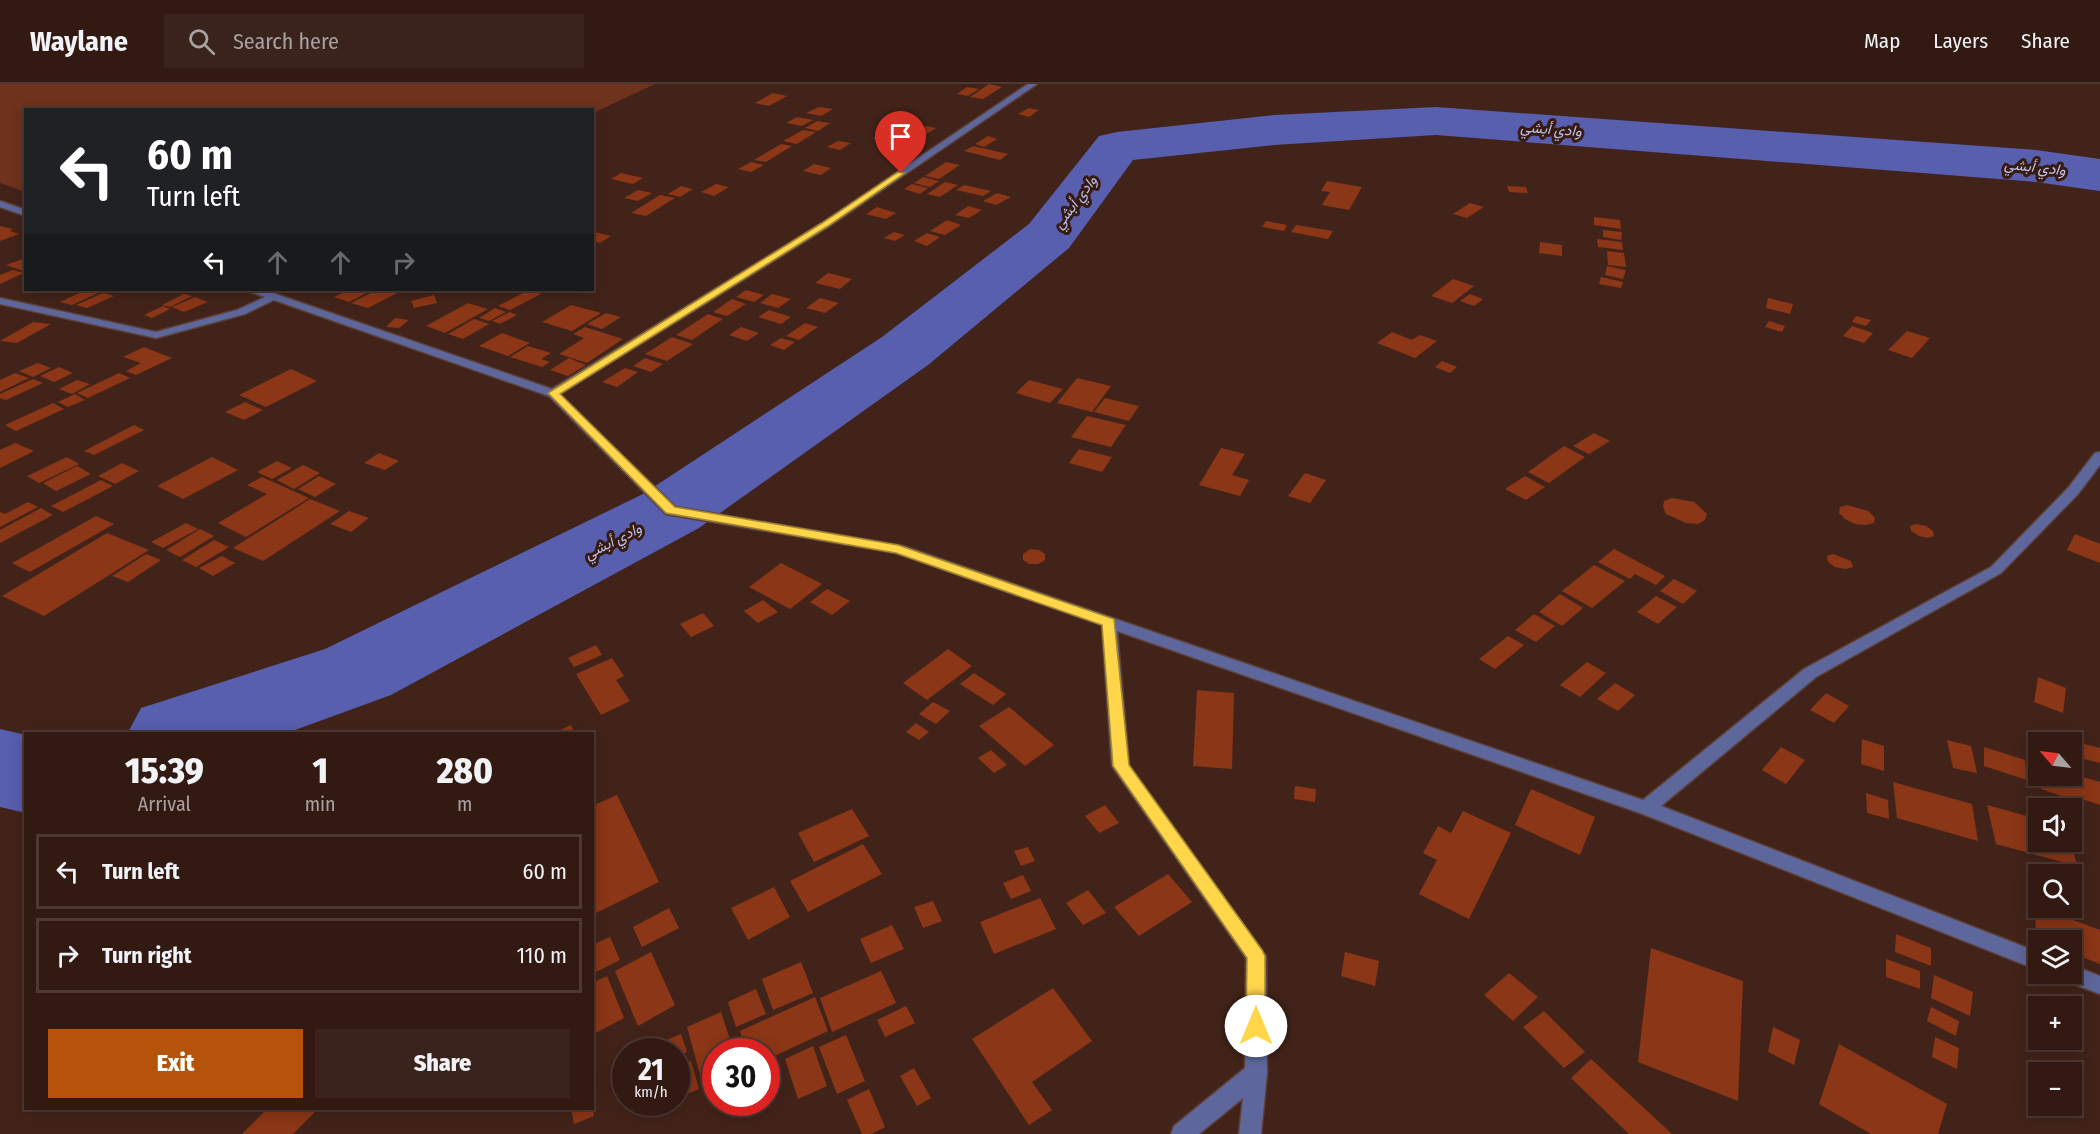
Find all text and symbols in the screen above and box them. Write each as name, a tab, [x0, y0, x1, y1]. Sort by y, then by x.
search box	[164, 14, 584, 68]
text: Waylane	[30, 25, 128, 58]
icon: search	[185, 25, 218, 58]
text: Search here	[233, 28, 339, 55]
text: Map	[1864, 28, 1900, 54]
text: Layers	[1933, 28, 1988, 54]
text: Share	[2021, 28, 2070, 54]
pin	[875, 111, 926, 173]
water label: وادي أبشي	[1519, 118, 1583, 143]
icon: arrive	[884, 120, 917, 153]
text: 60 m	[147, 130, 233, 180]
icon: left	[48, 132, 126, 210]
water label: وادي أبشي	[2003, 155, 2067, 182]
water label: وادي أبشي	[1049, 172, 1103, 234]
text: Turn left	[147, 181, 240, 213]
icon: left	[198, 246, 231, 279]
icon: ahead	[261, 246, 294, 279]
icon: ahead	[324, 246, 357, 279]
icon: right	[387, 246, 420, 279]
water label: وادي أبشي	[581, 519, 646, 566]
north arrow	[2028, 732, 2082, 786]
map controls	[2028, 732, 2082, 1116]
text: 15:39	[125, 749, 204, 793]
text: 1	[312, 749, 328, 793]
text: 280	[437, 749, 493, 793]
text: Arrival	[138, 792, 191, 816]
text: min	[305, 792, 336, 816]
text: m	[457, 792, 473, 816]
button: sound	[2028, 798, 2082, 852]
icon: left	[51, 855, 84, 888]
text: Turn left	[102, 858, 180, 885]
text: 60 m	[523, 858, 567, 885]
button: search	[2028, 864, 2082, 918]
button: layers	[2028, 930, 2082, 984]
icon: right	[51, 939, 84, 972]
text: Turn right	[102, 942, 191, 969]
text: 110 m	[517, 942, 567, 969]
position arrow	[1224, 994, 1288, 1058]
button: +	[2028, 996, 2082, 1050]
button: Exit	[48, 1029, 303, 1098]
button: Share	[315, 1029, 570, 1098]
speed limit sign: 30	[702, 1038, 780, 1116]
text: 21	[638, 1052, 664, 1088]
button: −	[2028, 1062, 2082, 1116]
text: km/h	[634, 1083, 668, 1101]

